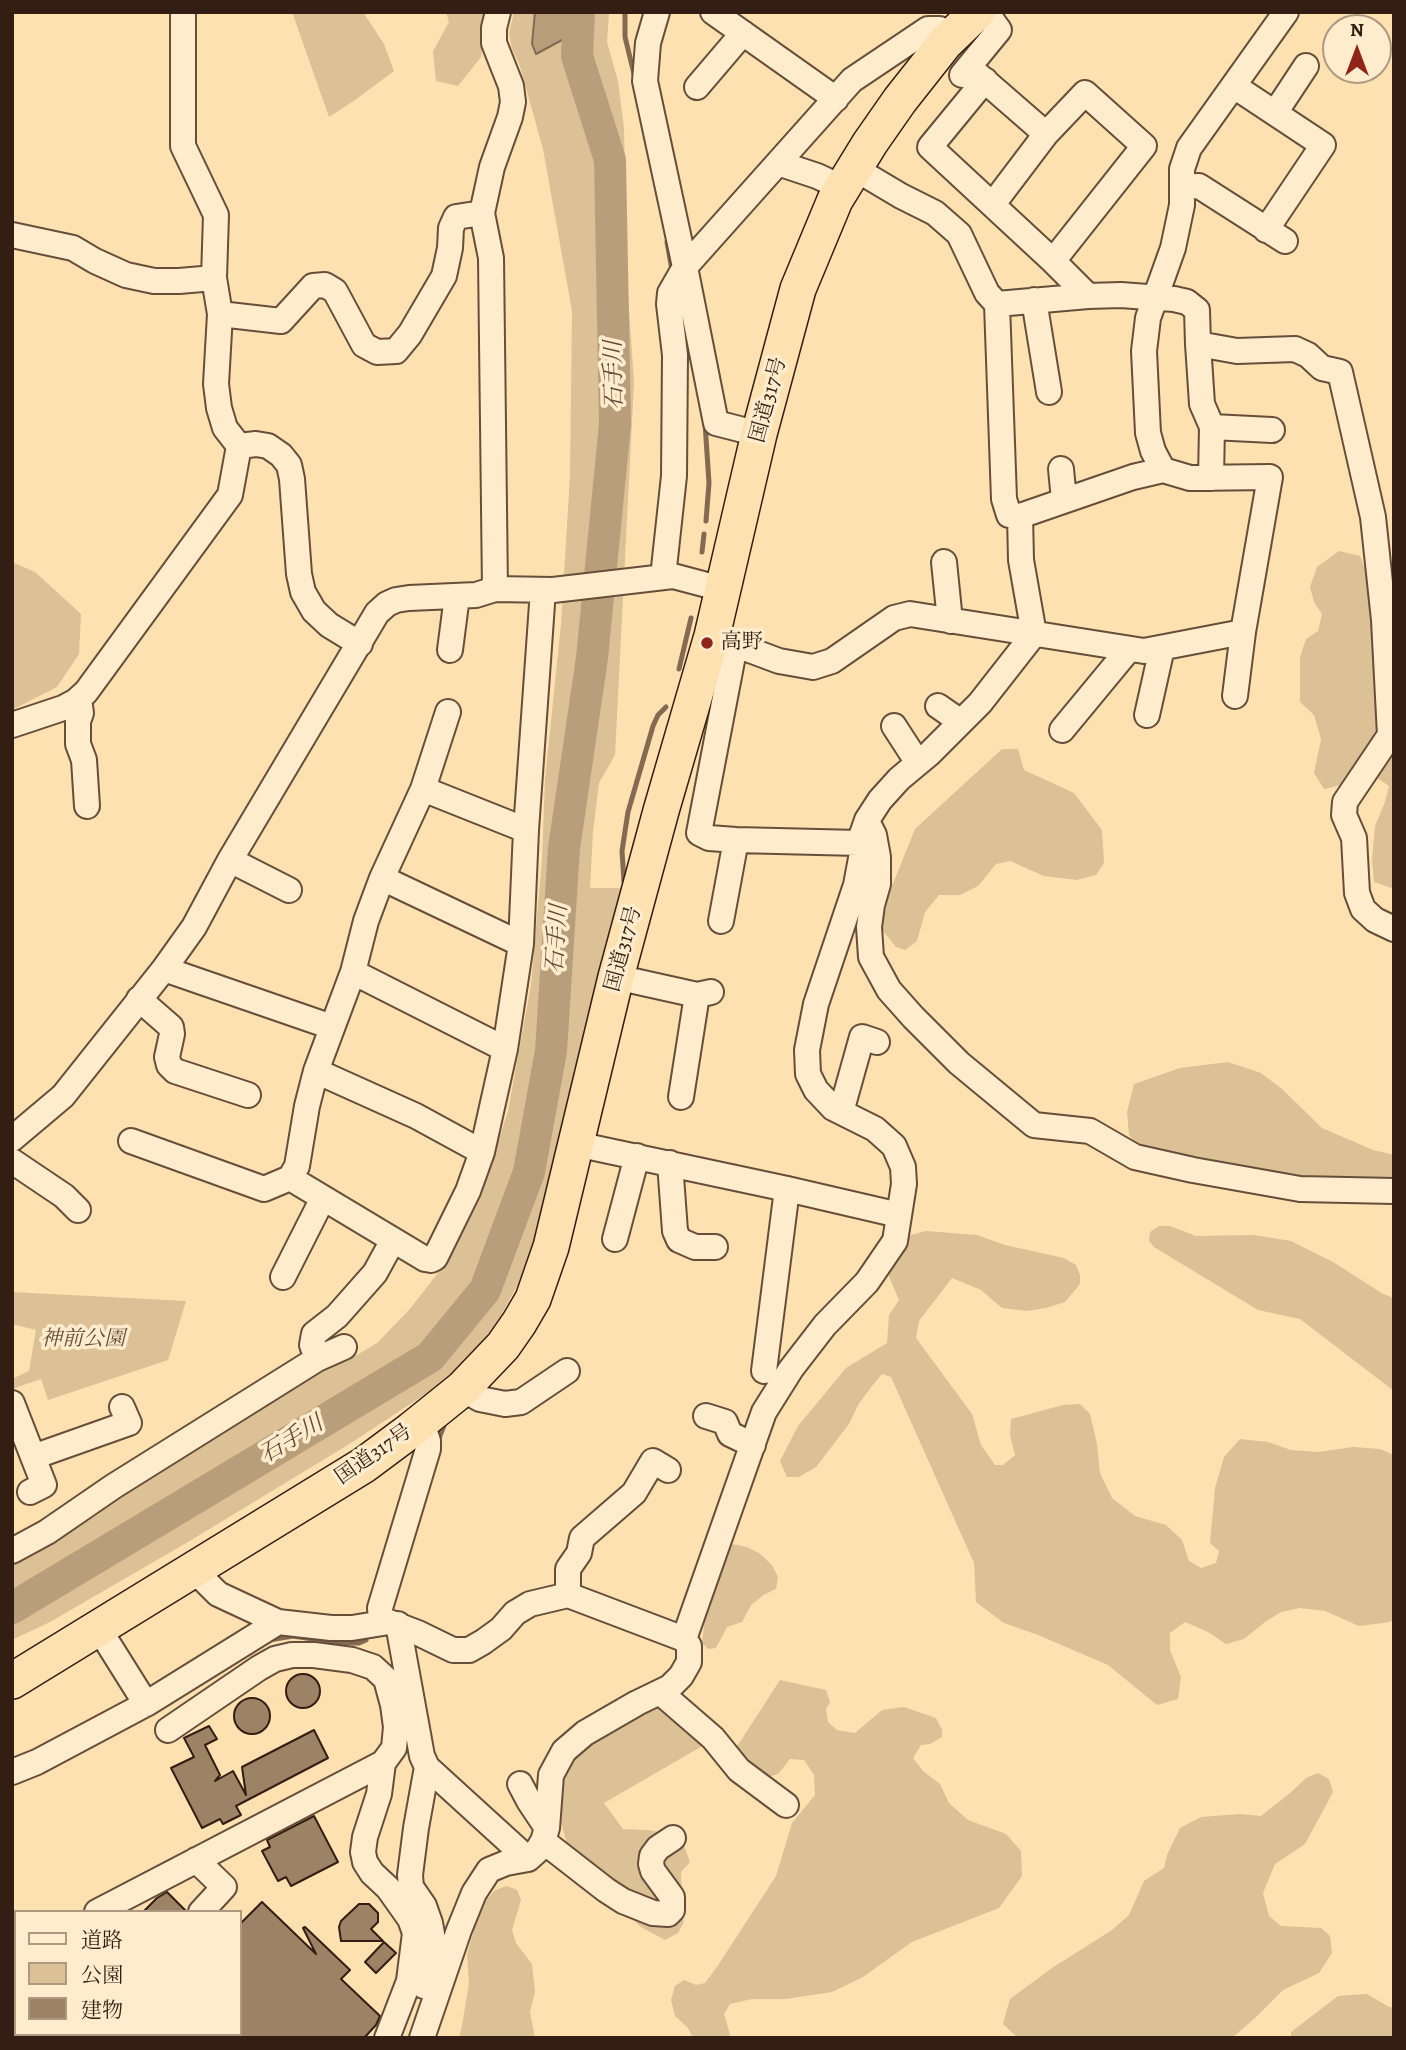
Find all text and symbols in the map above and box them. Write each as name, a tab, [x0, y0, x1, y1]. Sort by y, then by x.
north arrow	[1322, 14, 1392, 84]
text: N	[1350, 17, 1364, 43]
water label: 石手川	[601, 340, 629, 410]
street label: 国道317号	[745, 354, 793, 446]
place label: 高野	[721, 630, 763, 656]
marker: 高野	[699, 635, 715, 651]
street label: 国道317号	[600, 903, 648, 995]
water label: 石手川	[542, 904, 574, 974]
park label: 神前公園	[41, 1327, 125, 1353]
water label: 石手川	[255, 1410, 329, 1470]
street label: 国道317号	[331, 1420, 417, 1490]
legend	[14, 1910, 242, 2036]
text: 道路	[81, 1926, 123, 1954]
text: 公園	[81, 1961, 123, 1989]
text: 建物	[81, 1996, 123, 2024]

